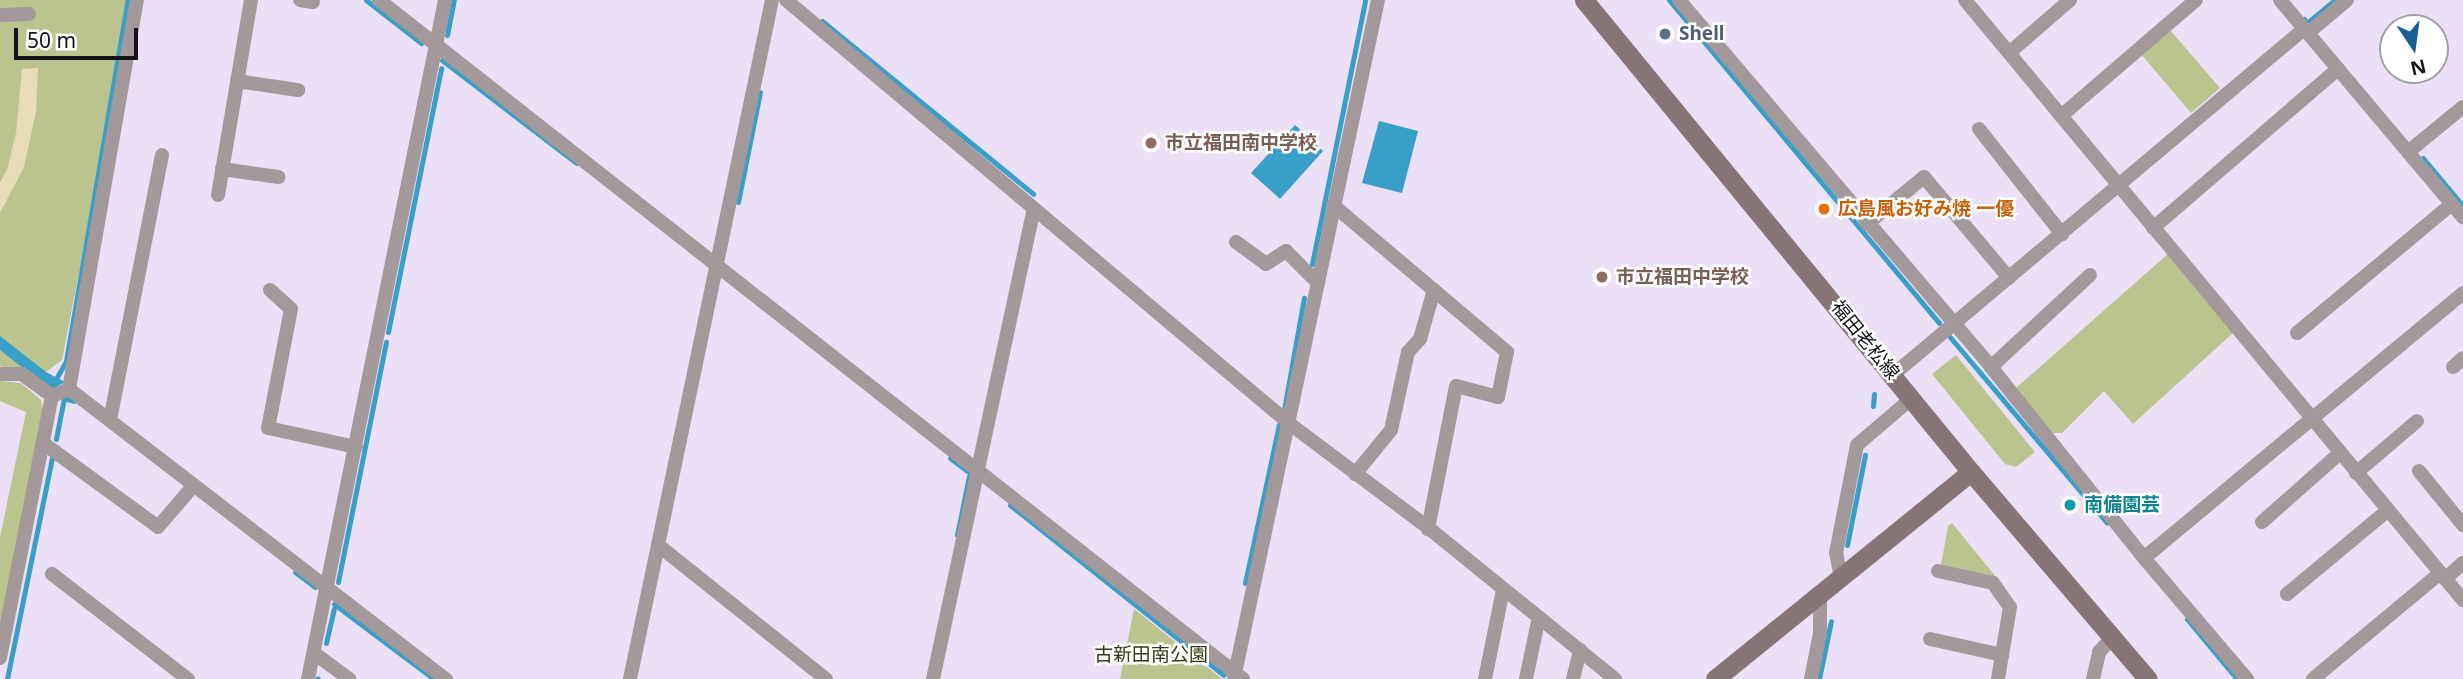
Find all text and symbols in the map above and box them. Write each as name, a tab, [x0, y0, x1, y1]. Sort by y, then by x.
scale bar	[18, 14, 142, 58]
north arrow	[2379, 14, 2449, 84]
place label: Shell	[1679, 23, 1724, 45]
text: 50 m	[27, 26, 76, 54]
marker: Shell	[1657, 26, 1673, 42]
text: N	[2408, 53, 2429, 82]
place label: 市立福田南中学校	[1165, 132, 1317, 154]
marker: 市立福田南中学校	[1143, 135, 1159, 151]
place label: 広島風お好み焼 一優	[1838, 198, 2014, 220]
marker: 広島風お好み焼 一優	[1816, 201, 1832, 217]
place label: 市立福田中学校	[1616, 266, 1749, 288]
marker: 市立福田中学校	[1594, 269, 1610, 285]
street label: 福田老松線	[1826, 296, 1904, 384]
place label: 南備園芸	[2084, 494, 2160, 516]
marker: 南備園芸	[2062, 497, 2078, 513]
park label: 古新田南公園	[1094, 644, 1208, 666]

